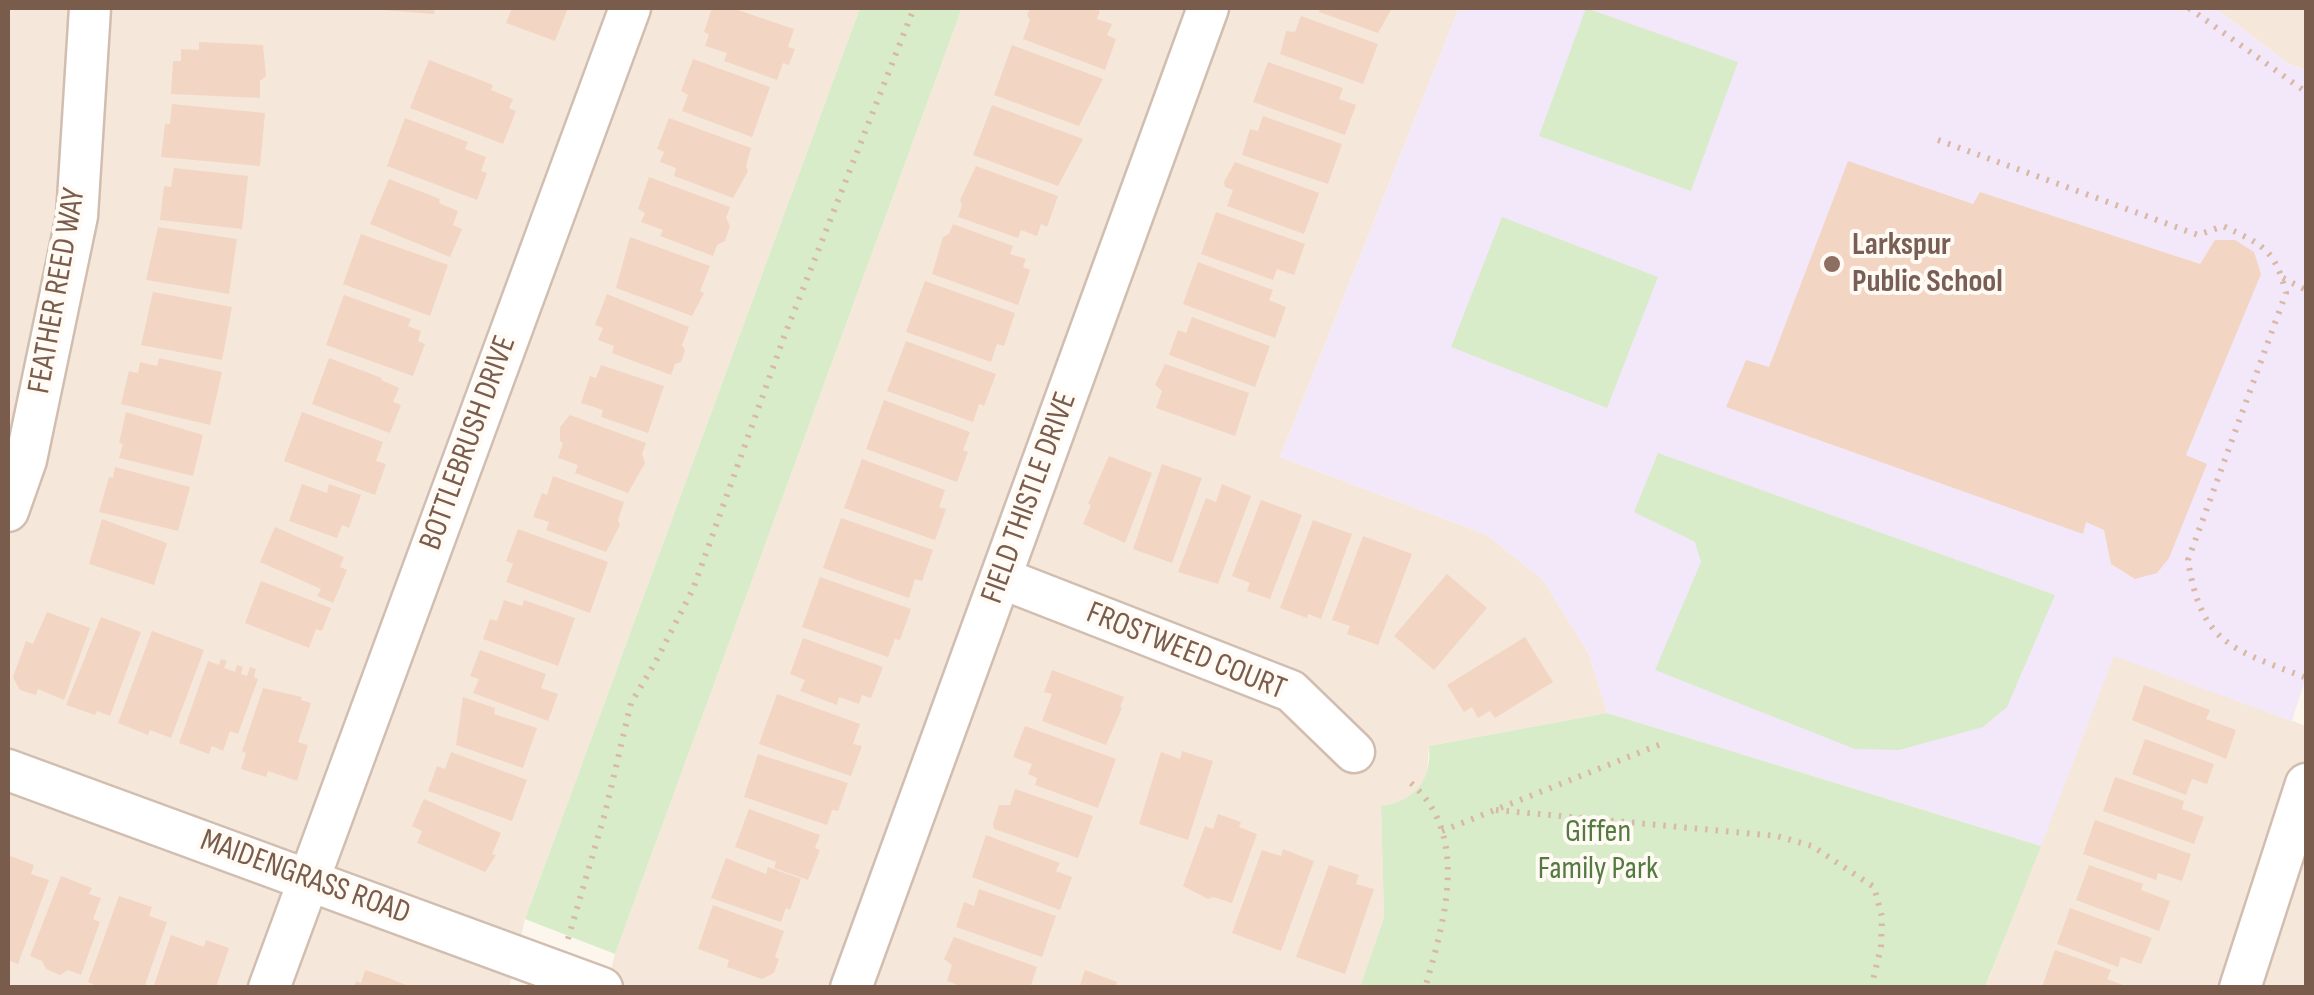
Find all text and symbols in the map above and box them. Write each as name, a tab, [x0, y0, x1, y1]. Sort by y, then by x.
street label: FEATHER REED WAY	[21, 185, 95, 397]
place label: Larkspur Public School	[1852, 227, 2003, 302]
marker: Larkspur Public School	[1821, 253, 1843, 275]
street label: BOTTLEBRUSH DRIVE	[412, 331, 526, 555]
street label: FIELD THISTLE DRIVE	[974, 387, 1086, 609]
street label: FROSTWEED COURT	[1081, 595, 1291, 709]
park label: Giffen Family Park	[1538, 814, 1658, 889]
street label: MAIDENGRASS ROAD	[195, 822, 415, 934]

